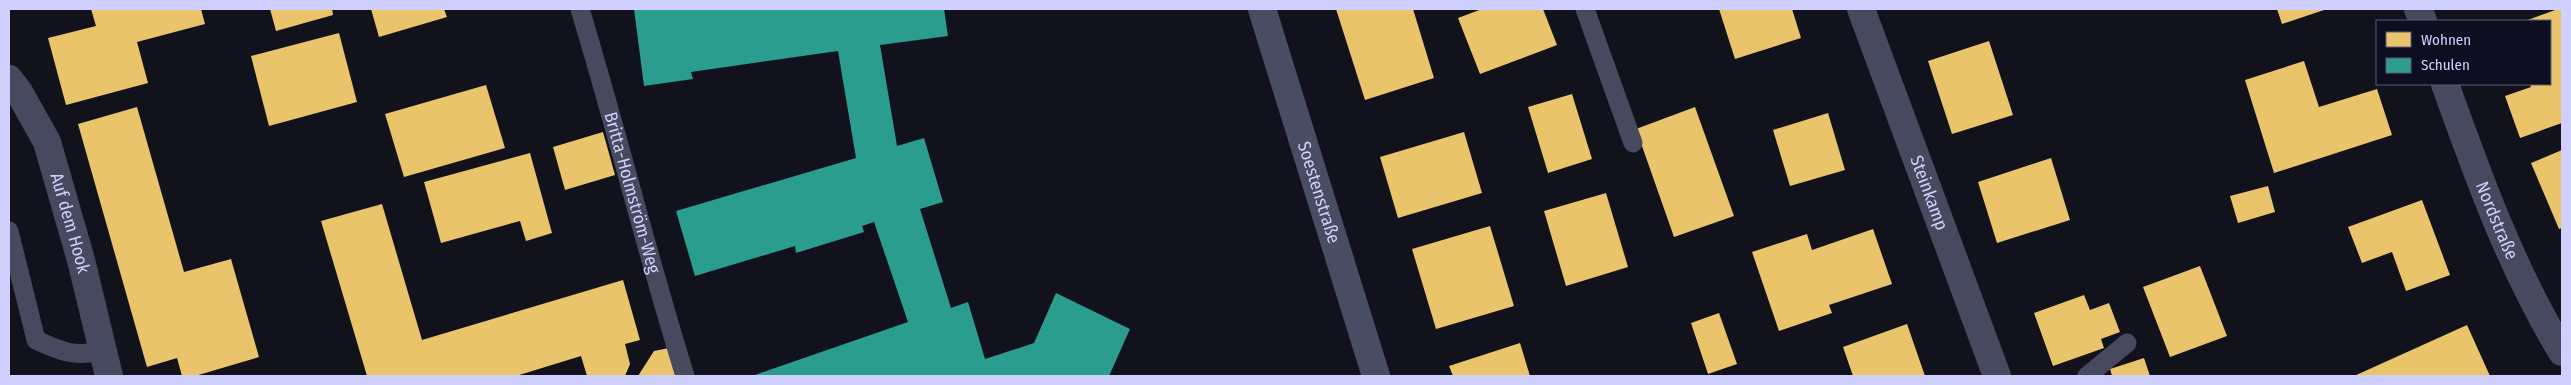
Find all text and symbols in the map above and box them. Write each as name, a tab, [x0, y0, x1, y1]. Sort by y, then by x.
legend	[2376, 20, 2551, 85]
text: Wohnen	[2421, 31, 2471, 49]
text: Schulen	[2421, 56, 2470, 74]
street label: Britta-Holmström-Weg	[599, 109, 665, 277]
street label: Soestenstraße	[1293, 139, 1345, 246]
street label: Steinkamp	[1905, 152, 1953, 233]
street label: Auf dem Hook	[45, 170, 95, 276]
street label: Nordstraße	[2471, 178, 2523, 263]

